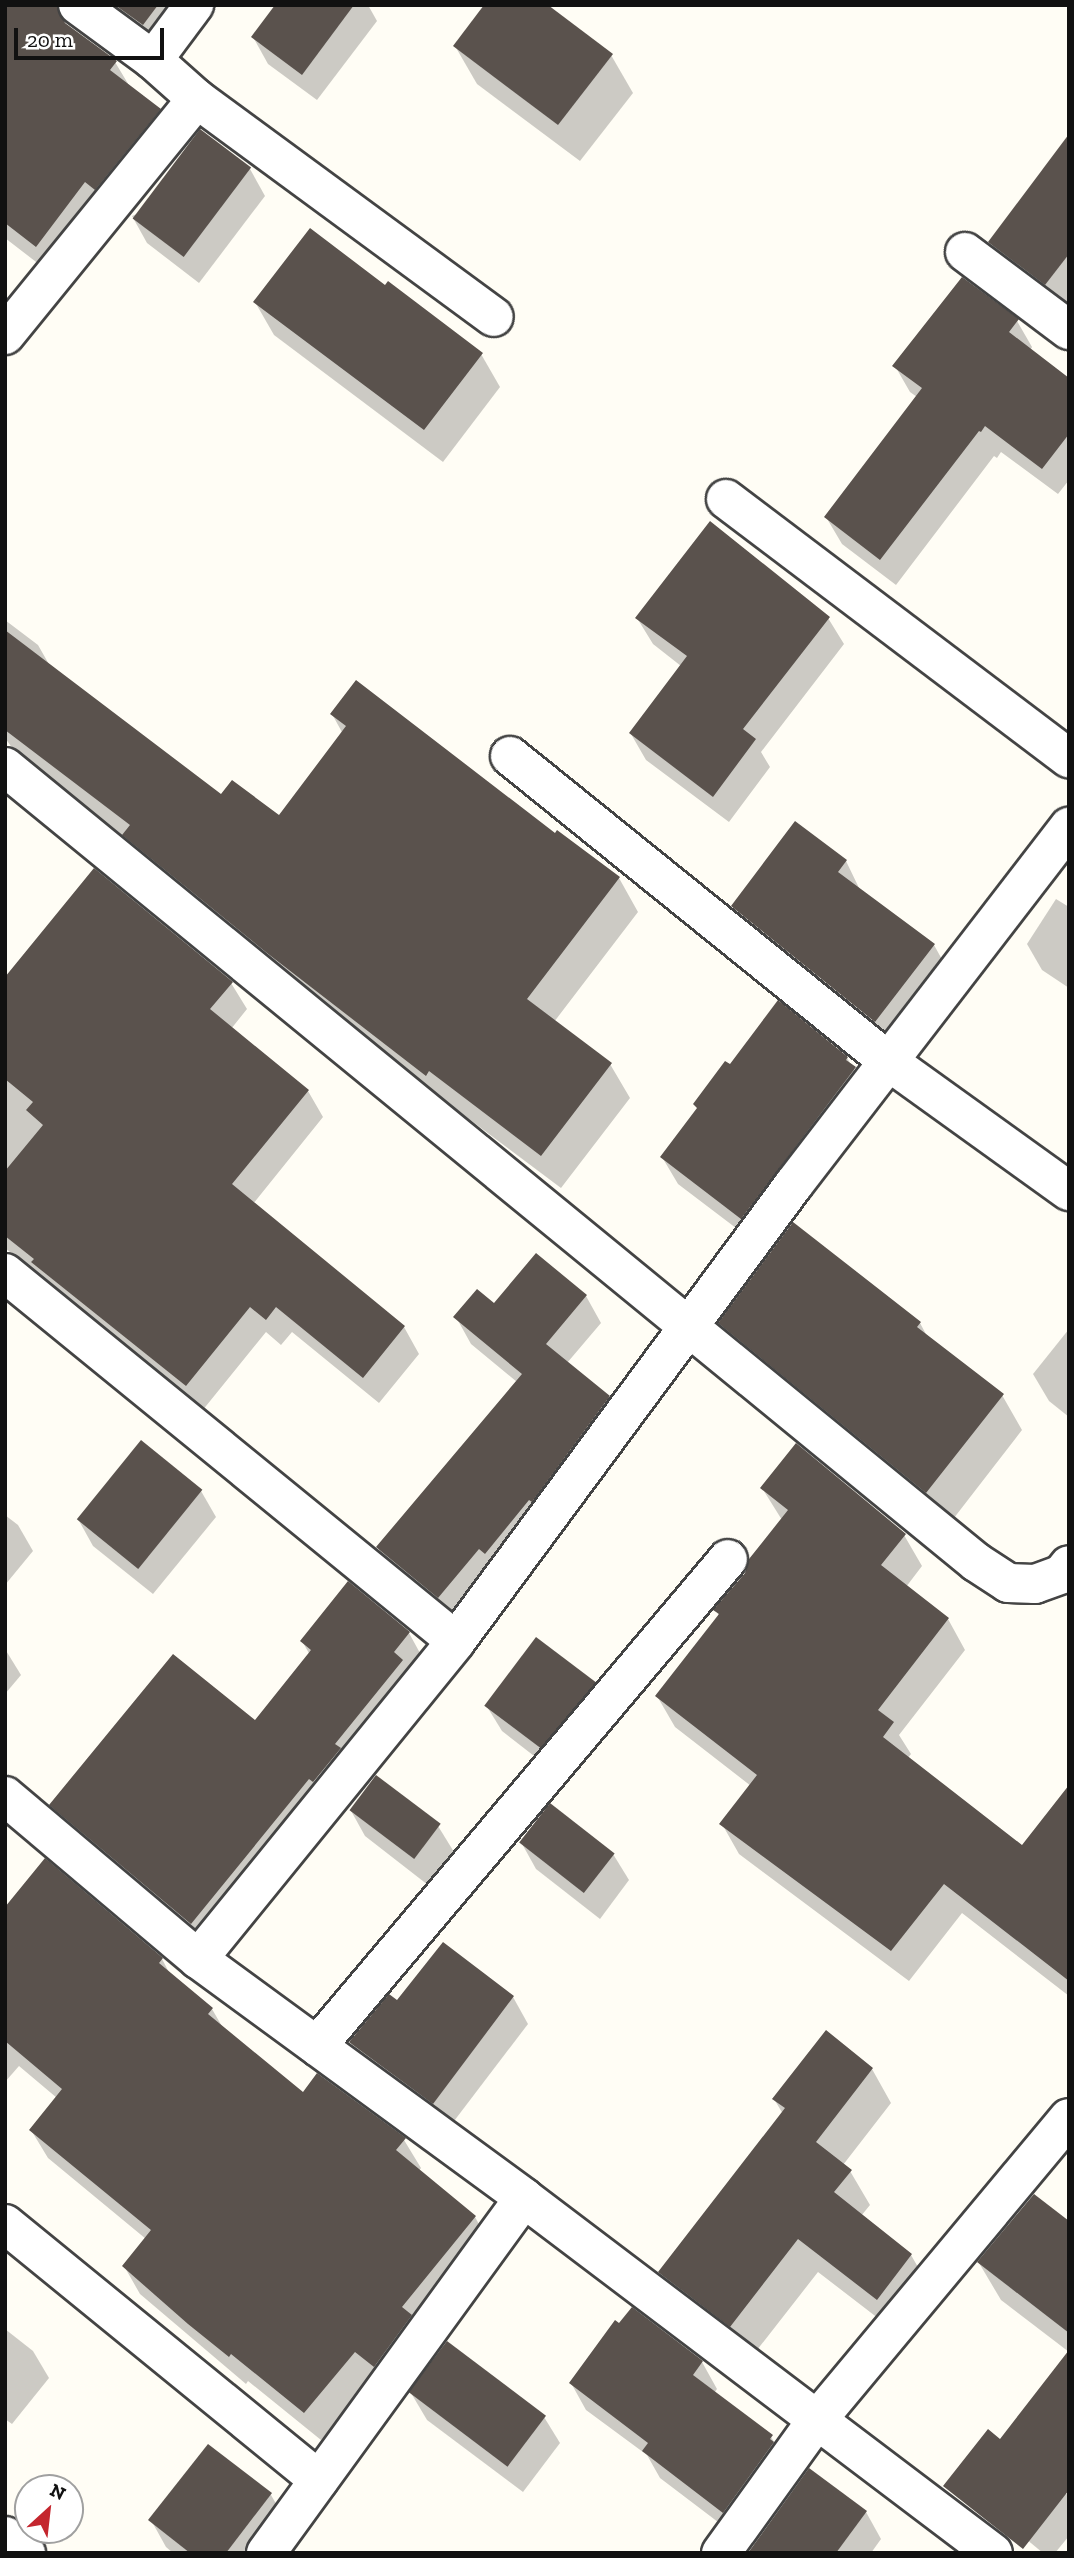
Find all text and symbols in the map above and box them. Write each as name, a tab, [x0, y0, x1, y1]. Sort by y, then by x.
scale bar	[18, 14, 168, 58]
text: 20 m	[27, 27, 73, 52]
north arrow	[14, 2474, 84, 2544]
text: N	[46, 2478, 70, 2505]

